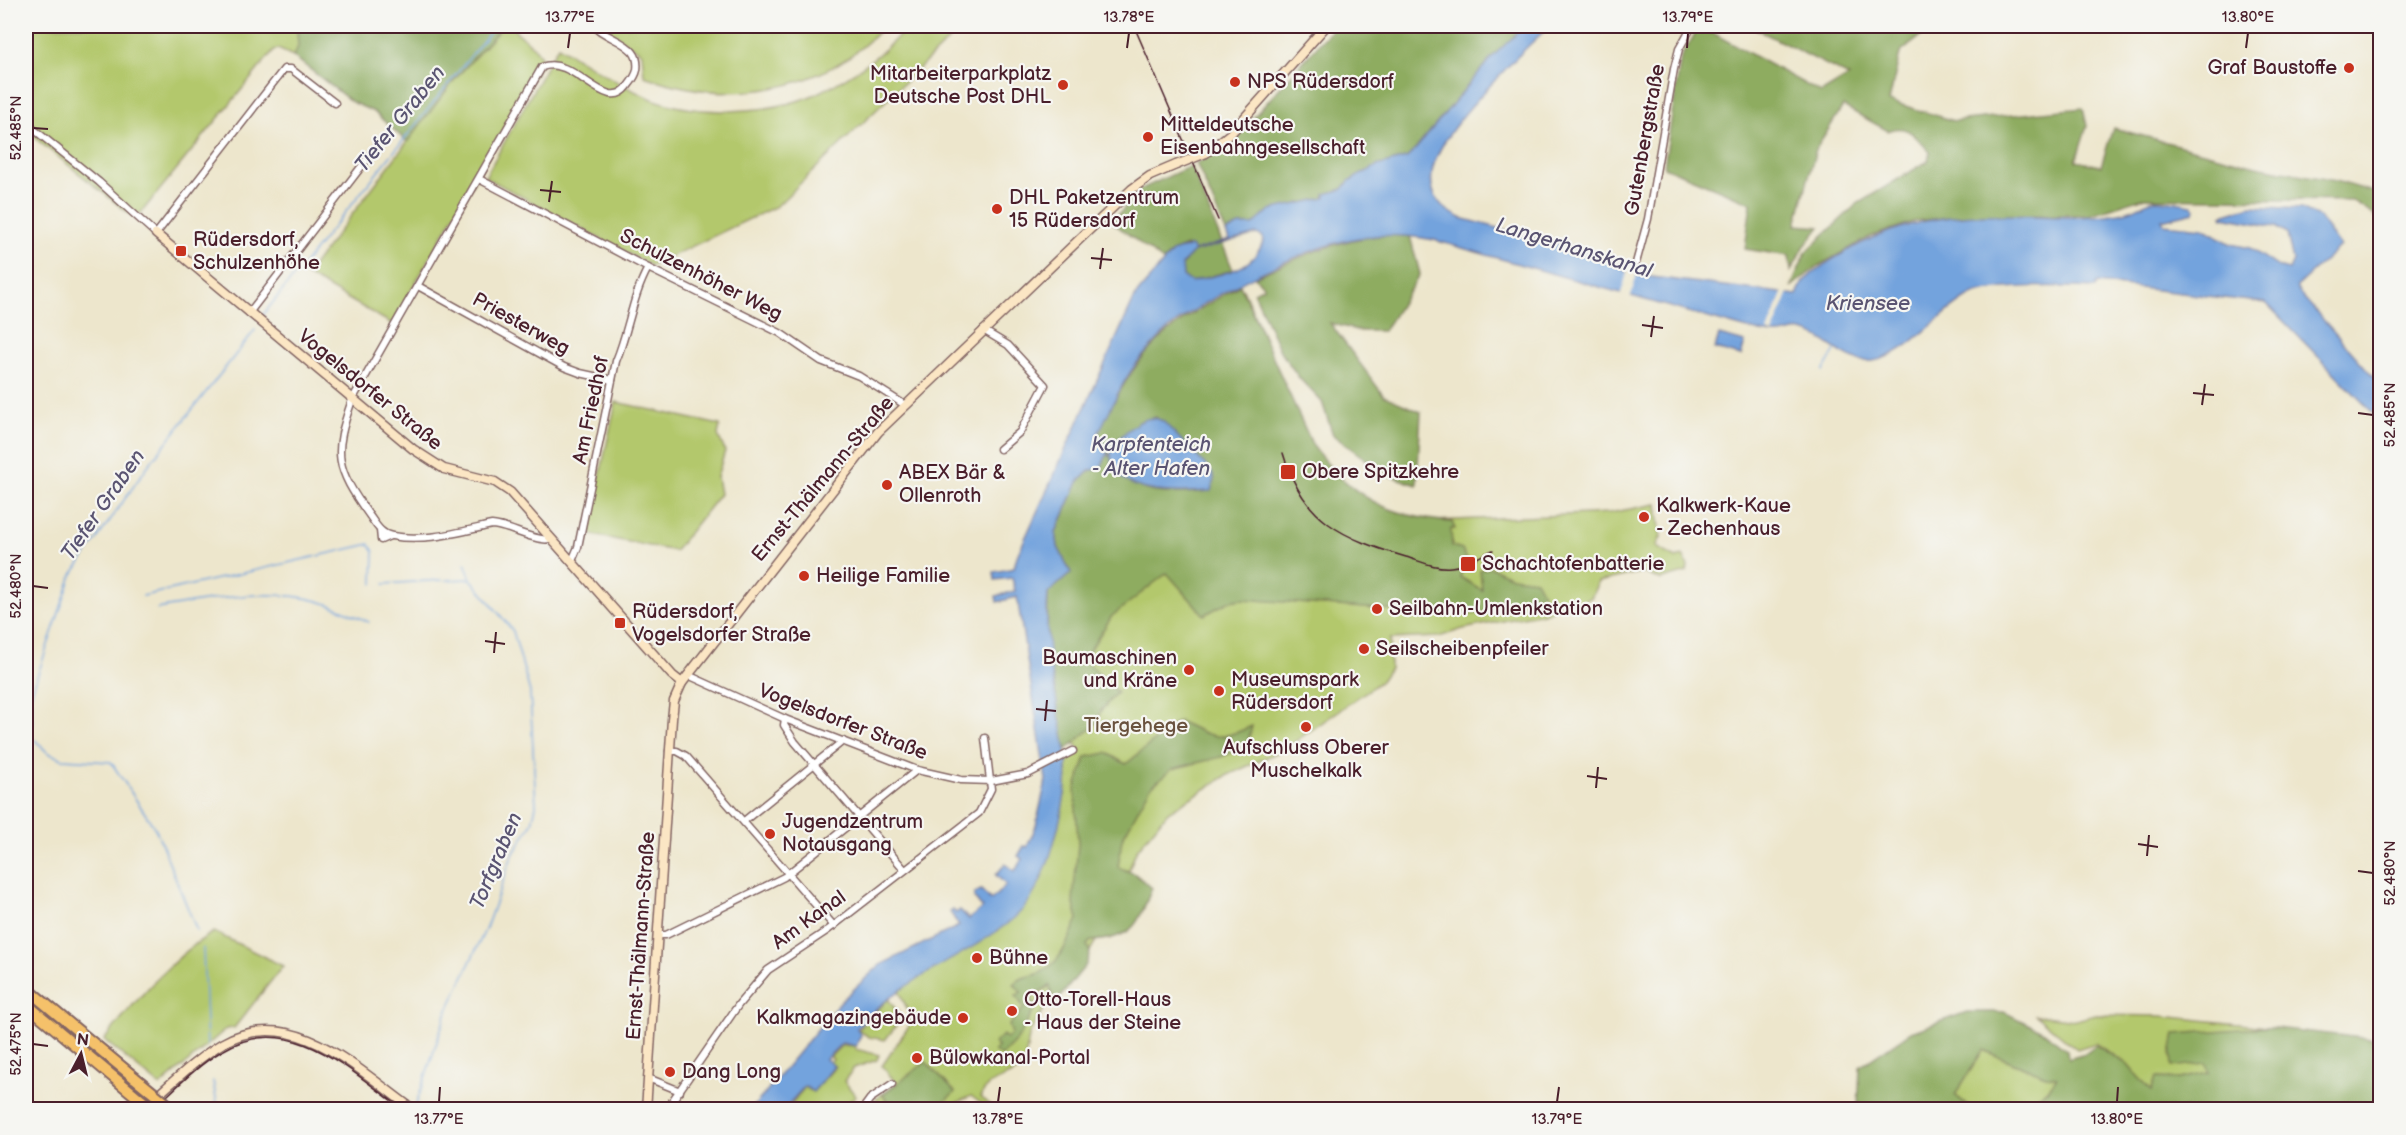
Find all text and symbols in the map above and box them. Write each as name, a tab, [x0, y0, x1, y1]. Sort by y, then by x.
text: 13.77°E	[545, 8, 595, 27]
text: 13.78°E	[1104, 8, 1155, 27]
text: 13.79°E	[1663, 8, 1714, 27]
text: 13.80°E	[2222, 8, 2274, 27]
place label: Graf Baustoffe	[2207, 56, 2337, 80]
water label: Tiefer Graben	[349, 61, 451, 177]
marker: Graf Baustoffe	[2342, 61, 2356, 75]
place label: Mitarbeiterparkplatz Deutsche Post DHL	[870, 62, 1051, 109]
street label: Gutenbergstraße	[1620, 62, 1670, 218]
place label: NPS Rüdersdorf	[1247, 70, 1394, 94]
marker: NPS Rüdersdorf	[1228, 75, 1242, 89]
marker: Mitarbeiterparkplatz Deutsche Post DHL	[1056, 78, 1070, 92]
text: 52.485°N	[7, 96, 26, 160]
place label: Mitteldeutsche Eisenbahngesellschaft	[1160, 113, 1365, 160]
marker: Mitteldeutsche Eisenbahngesellschaft	[1141, 130, 1155, 144]
place label: DHL Paketzentrum 15 Rüdersdorf	[1009, 186, 1179, 233]
marker: DHL Paketzentrum 15 Rüdersdorf	[990, 202, 1004, 216]
water label: Langerhanskanal	[1493, 212, 1656, 284]
street label: Schulzenhöher Weg	[616, 224, 786, 326]
place label: Rüdersdorf, Schulzenhöhe	[193, 228, 320, 275]
marker: Rüdersdorf, Schulzenhöhe	[174, 244, 188, 258]
street label: Priesterweg	[468, 287, 574, 361]
water label: Kriensee	[1826, 291, 1910, 316]
street label: Vogelsdorfer Straße	[293, 324, 447, 456]
street label: Am Friedhof	[568, 354, 614, 466]
text: 52.485°N	[2381, 383, 2400, 447]
street label: Ernst-Thälmann-Straße	[747, 391, 899, 567]
water label: Karpfenteich - Alter Hafen	[1091, 432, 1211, 481]
water label: Tiefer Graben	[56, 445, 150, 565]
place label: Obere Spitzkehre	[1302, 460, 1459, 484]
place label: ABEX Bär & Ollenroth	[899, 461, 1006, 508]
marker: Obere Spitzkehre	[1279, 463, 1297, 481]
marker: ABEX Bär & Ollenroth	[880, 478, 894, 492]
place label: Kalkwerk-Kaue - Zechenhaus	[1656, 494, 1791, 541]
marker: Kalkwerk-Kaue - Zechenhaus	[1637, 510, 1651, 524]
place label: Schachtofenbatterie	[1482, 552, 1664, 576]
text: 52.480°N	[7, 553, 26, 619]
marker: Schachtofenbatterie	[1459, 555, 1477, 573]
place label: Heilige Familie	[816, 564, 950, 588]
marker: Heilige Familie	[797, 569, 811, 583]
place label: Seilbahn-Umlenkstation	[1389, 597, 1603, 621]
place label: Rüdersdorf, Vogelsdorfer Straße	[632, 600, 811, 647]
marker: Seilbahn-Umlenkstation	[1370, 602, 1384, 616]
marker: Rüdersdorf, Vogelsdorfer Straße	[613, 616, 627, 630]
place label: Seilscheibenpfeiler	[1376, 637, 1549, 661]
marker: Seilscheibenpfeiler	[1357, 642, 1371, 656]
place label: Baumaschinen und Kräne	[1042, 646, 1177, 693]
marker: Baumaschinen und Kräne	[1182, 663, 1196, 677]
place label: Museumspark Rüdersdorf	[1231, 668, 1359, 715]
street label: Vogelsdorfer Straße	[755, 679, 931, 765]
marker: Museumspark Rüdersdorf	[1212, 684, 1226, 698]
park label: Tiergehege	[1084, 714, 1188, 738]
marker: Aufschluss Oberer Muschelkalk	[1299, 720, 1313, 734]
place label: Aufschluss Oberer Muschelkalk	[1223, 736, 1390, 783]
water label: Torfgraben	[464, 809, 528, 913]
place label: Jugendzentrum Notausgang	[782, 810, 923, 857]
marker: Jugendzentrum Notausgang	[763, 827, 777, 841]
street label: Ernst-Thälmann-Straße	[622, 831, 660, 1041]
text: 52.480°N	[2381, 840, 2400, 906]
street label: Am Kanal	[767, 885, 851, 955]
place label: Bühne	[989, 946, 1048, 970]
marker: Bühne	[970, 951, 984, 965]
place label: Otto-Torell-Haus - Haus der Steine	[1024, 988, 1181, 1035]
marker: Otto-Torell-Haus - Haus der Steine	[1005, 1004, 1019, 1018]
place label: Kalkmagazingebäude	[756, 1006, 951, 1030]
marker: Kalkmagazingebäude	[956, 1011, 970, 1025]
text: 52.475°N	[7, 1012, 26, 1076]
north arrow	[51, 1024, 111, 1084]
text: N	[76, 1030, 90, 1051]
place label: Bülowkanal-Portal	[929, 1046, 1090, 1070]
marker: Bülowkanal-Portal	[910, 1051, 924, 1065]
place label: Dang Long	[682, 1060, 781, 1084]
marker: Dang Long	[663, 1065, 677, 1079]
text: 13.77°E	[414, 1110, 464, 1129]
text: 13.78°E	[973, 1110, 1024, 1129]
text: 13.79°E	[1532, 1110, 1583, 1129]
text: 13.80°E	[2091, 1110, 2143, 1129]

